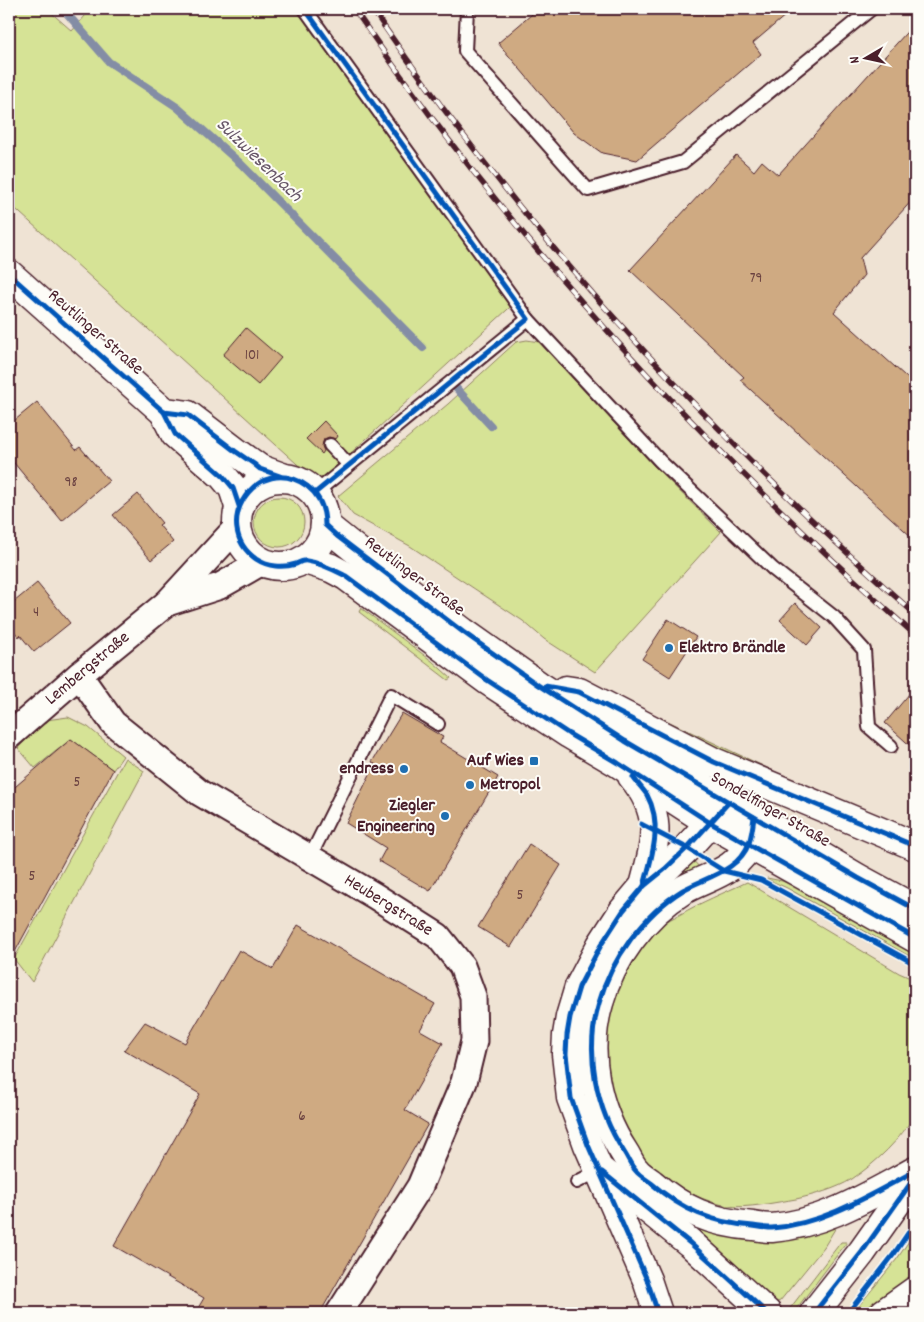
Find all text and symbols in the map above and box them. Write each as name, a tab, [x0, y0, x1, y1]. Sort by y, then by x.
north arrow	[842, 32, 892, 82]
text: N	[845, 55, 866, 65]
water label: Sulzwiesenbach	[209, 113, 308, 210]
house number: 79	[750, 268, 762, 290]
street label: Reutlinger Straße	[42, 284, 148, 382]
house number: 101	[245, 345, 259, 367]
house number: 98	[65, 472, 77, 494]
street label: Reutlinger Straße	[359, 531, 469, 623]
house number: 4	[33, 602, 39, 624]
street label: Lembergstraße	[40, 626, 136, 712]
place label: Elektro Brändle	[679, 636, 785, 661]
marker: Elektro Brändle	[663, 642, 675, 654]
place label: Auf Wies	[467, 749, 524, 774]
marker: Auf Wies	[528, 755, 540, 767]
place label: endress	[340, 757, 394, 782]
marker: endress	[398, 763, 410, 775]
street label: Sondelfinger Straße	[706, 766, 834, 854]
house number: 5	[74, 772, 81, 794]
place label: Metropol	[480, 773, 541, 798]
marker: Metropol	[464, 779, 476, 791]
place label: Ziegler Engineering	[357, 794, 435, 840]
marker: Ziegler Engineering	[439, 810, 451, 822]
house number: 5	[29, 866, 36, 888]
street label: Heubergstraße	[339, 869, 438, 943]
house number: 5	[517, 885, 524, 907]
house number: 6	[298, 1106, 306, 1128]

